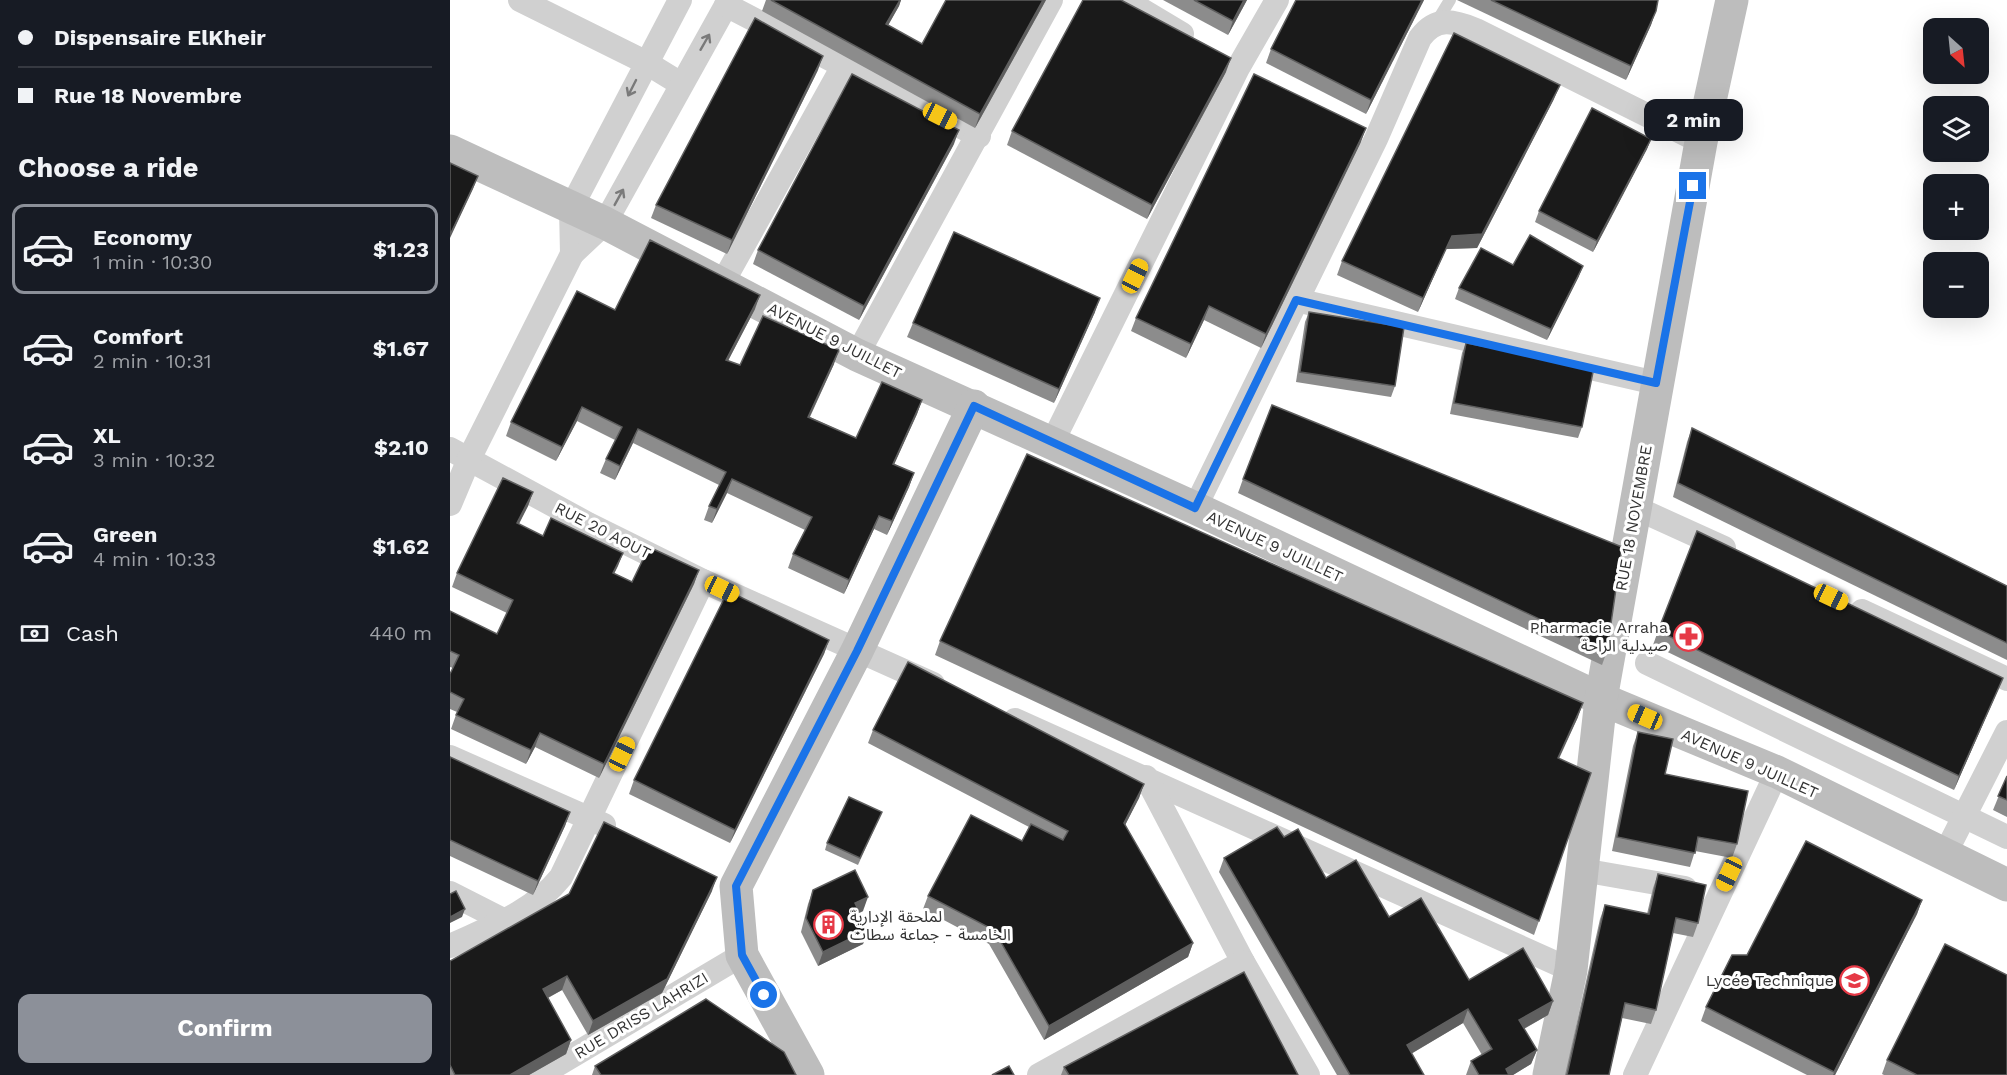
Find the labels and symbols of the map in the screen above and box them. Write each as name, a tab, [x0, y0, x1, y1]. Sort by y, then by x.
north arrow	[1923, 18, 1989, 84]
one-way arrow	[699, 34, 711, 51]
one-way arrow	[625, 79, 637, 97]
callout: 2 min	[1644, 99, 1742, 141]
car	[920, 100, 960, 132]
route end	[1679, 172, 1706, 199]
one-way arrow	[614, 188, 625, 206]
car	[1119, 256, 1151, 296]
street label: AVENUE 9 JUILLET	[765, 298, 905, 383]
street label: RUE 18 NOVEMBRE	[1611, 444, 1656, 593]
street label: RUE 20 AOUT	[552, 498, 654, 563]
street label: AVENUE 9 JUILLET	[1204, 507, 1346, 586]
car	[702, 573, 742, 605]
car	[1811, 581, 1851, 613]
place label: Pharmacie Arraha صيدلية الراحة	[1530, 618, 1668, 655]
pharmacy icon: Pharmacie Arraha صيدلية الراحة	[1673, 620, 1705, 652]
car	[1625, 702, 1665, 732]
street label: AVENUE 9 JUILLET	[1678, 725, 1822, 802]
car	[606, 734, 638, 774]
car	[1713, 854, 1745, 894]
place label: لملحقة الإدارية الخامسة - جماعة سطات	[850, 907, 1011, 944]
building icon: لملحقة الإدارية الخامسة - جماعة سطات	[813, 909, 845, 941]
school or university icon: Lycée Technique	[1839, 964, 1871, 996]
street label: RUE DRISS LAHRIZI	[571, 968, 712, 1063]
place label: Lycée Technique	[1706, 971, 1834, 990]
route start	[750, 981, 777, 1008]

